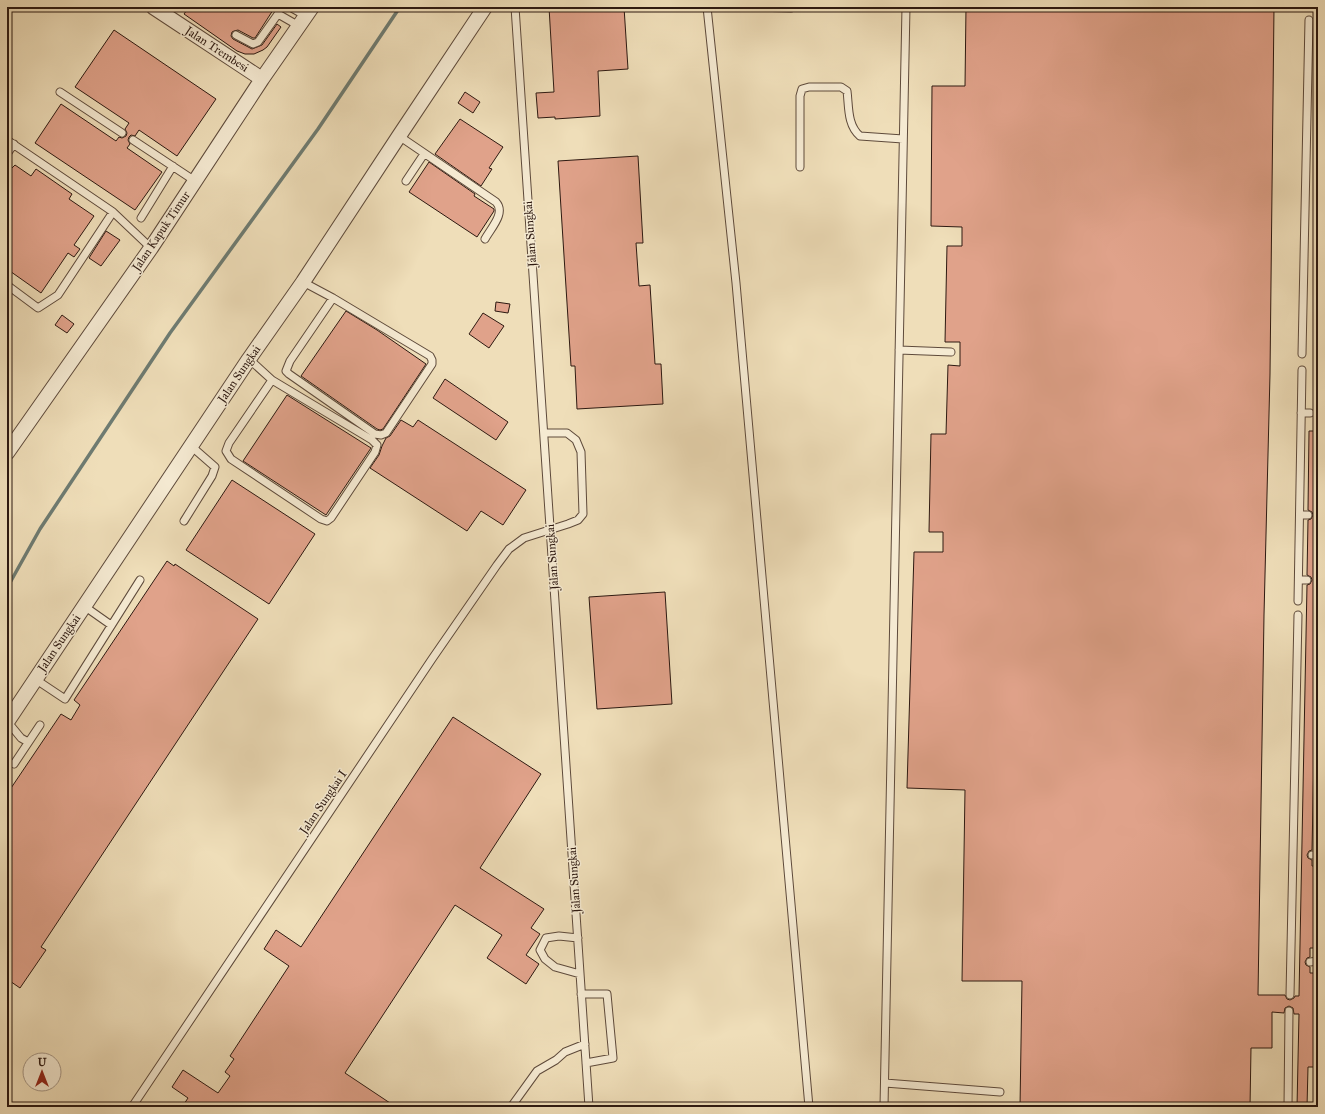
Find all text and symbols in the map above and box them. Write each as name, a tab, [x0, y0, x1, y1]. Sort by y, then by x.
street label: Jalan Trembesi	[180, 22, 252, 76]
street label: Jalan Kapuk Timur	[128, 188, 194, 276]
street label: Jalan Sungkai	[521, 200, 540, 270]
street label: Jalan Sungkai	[214, 342, 265, 408]
street label: Jalan Sungkai	[543, 523, 562, 593]
street label: Jalan Sungkai	[34, 611, 85, 677]
street label: Jalan Sungkai I	[295, 767, 350, 839]
street label: Jalan Sungkai	[565, 846, 584, 916]
north arrow	[22, 1052, 62, 1092]
text: U	[38, 1056, 47, 1069]

